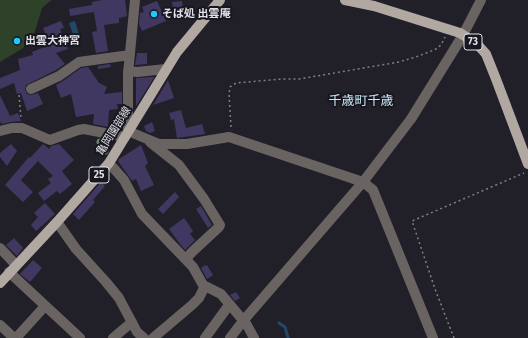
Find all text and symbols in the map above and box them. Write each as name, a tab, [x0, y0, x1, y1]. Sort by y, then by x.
place label: そば処 出雲庵	[162, 7, 231, 21]
marker: そば処 出雲庵	[149, 9, 159, 19]
place label: 出雲大神宮	[25, 34, 80, 48]
road number: 73	[464, 34, 482, 50]
marker: 出雲大神宮	[12, 36, 22, 46]
district label: 千歳町千歳	[329, 93, 393, 109]
street label: 亀岡園部線	[94, 104, 134, 158]
road number: 25	[89, 167, 109, 183]

